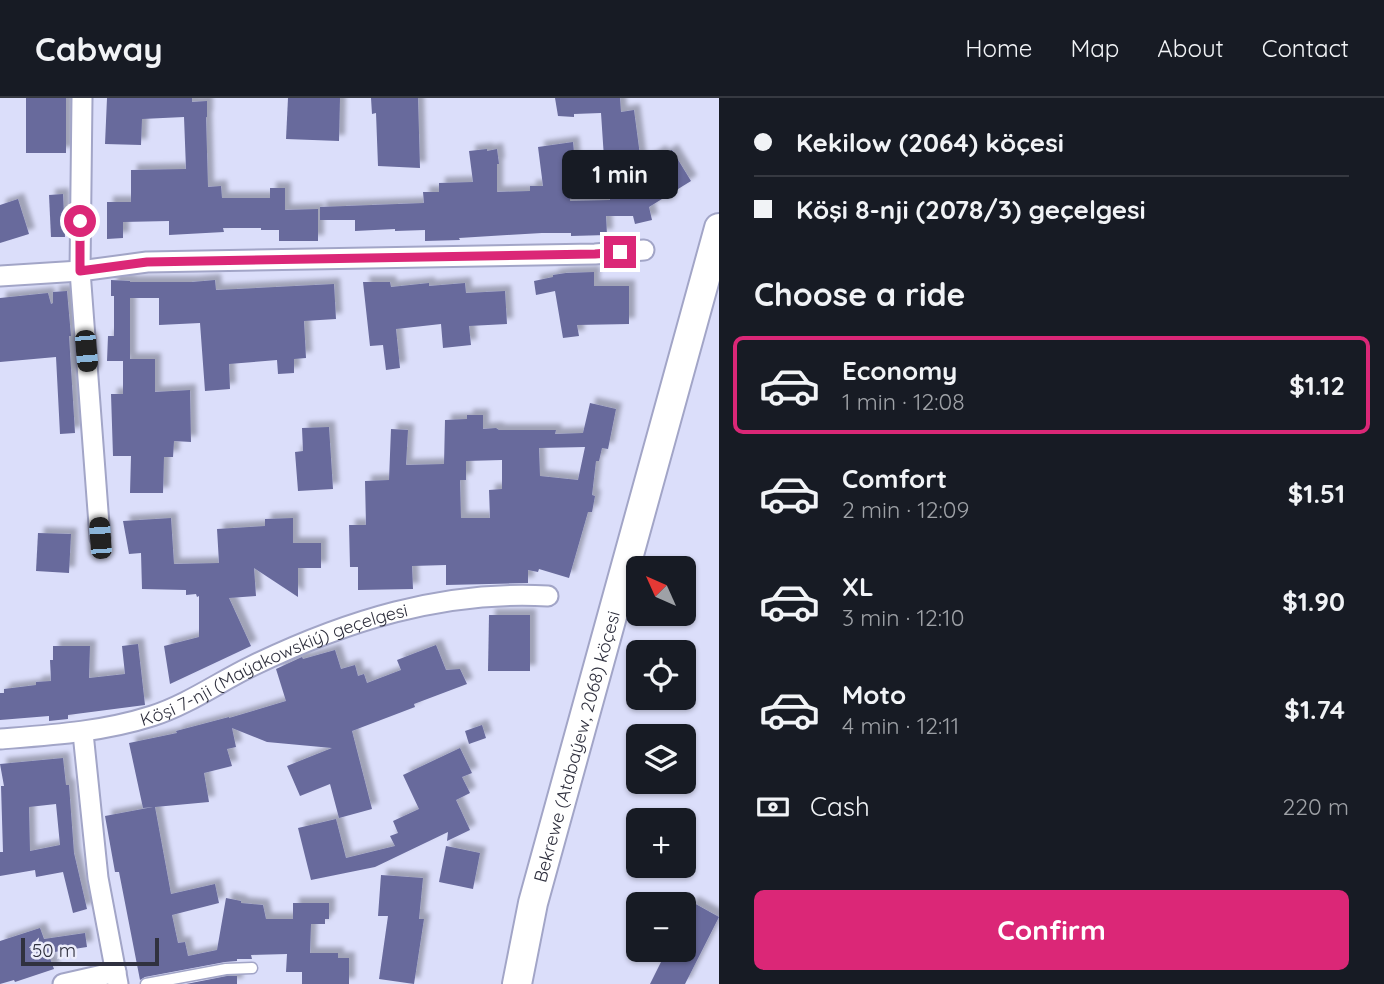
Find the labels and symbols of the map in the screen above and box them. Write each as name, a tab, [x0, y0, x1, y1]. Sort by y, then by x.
callout: 1 min	[562, 150, 678, 200]
route start	[64, 205, 96, 237]
route end	[604, 236, 636, 268]
car	[74, 329, 99, 373]
car	[89, 516, 112, 560]
north arrow	[626, 556, 696, 626]
street label: Köşi 7-nji (Maýakowskiý) geçelgesi	[137, 598, 410, 730]
street label: Bekrewe (Atabaýew, 2068) köçesi	[528, 608, 624, 885]
scale bar	[21, 935, 159, 967]

